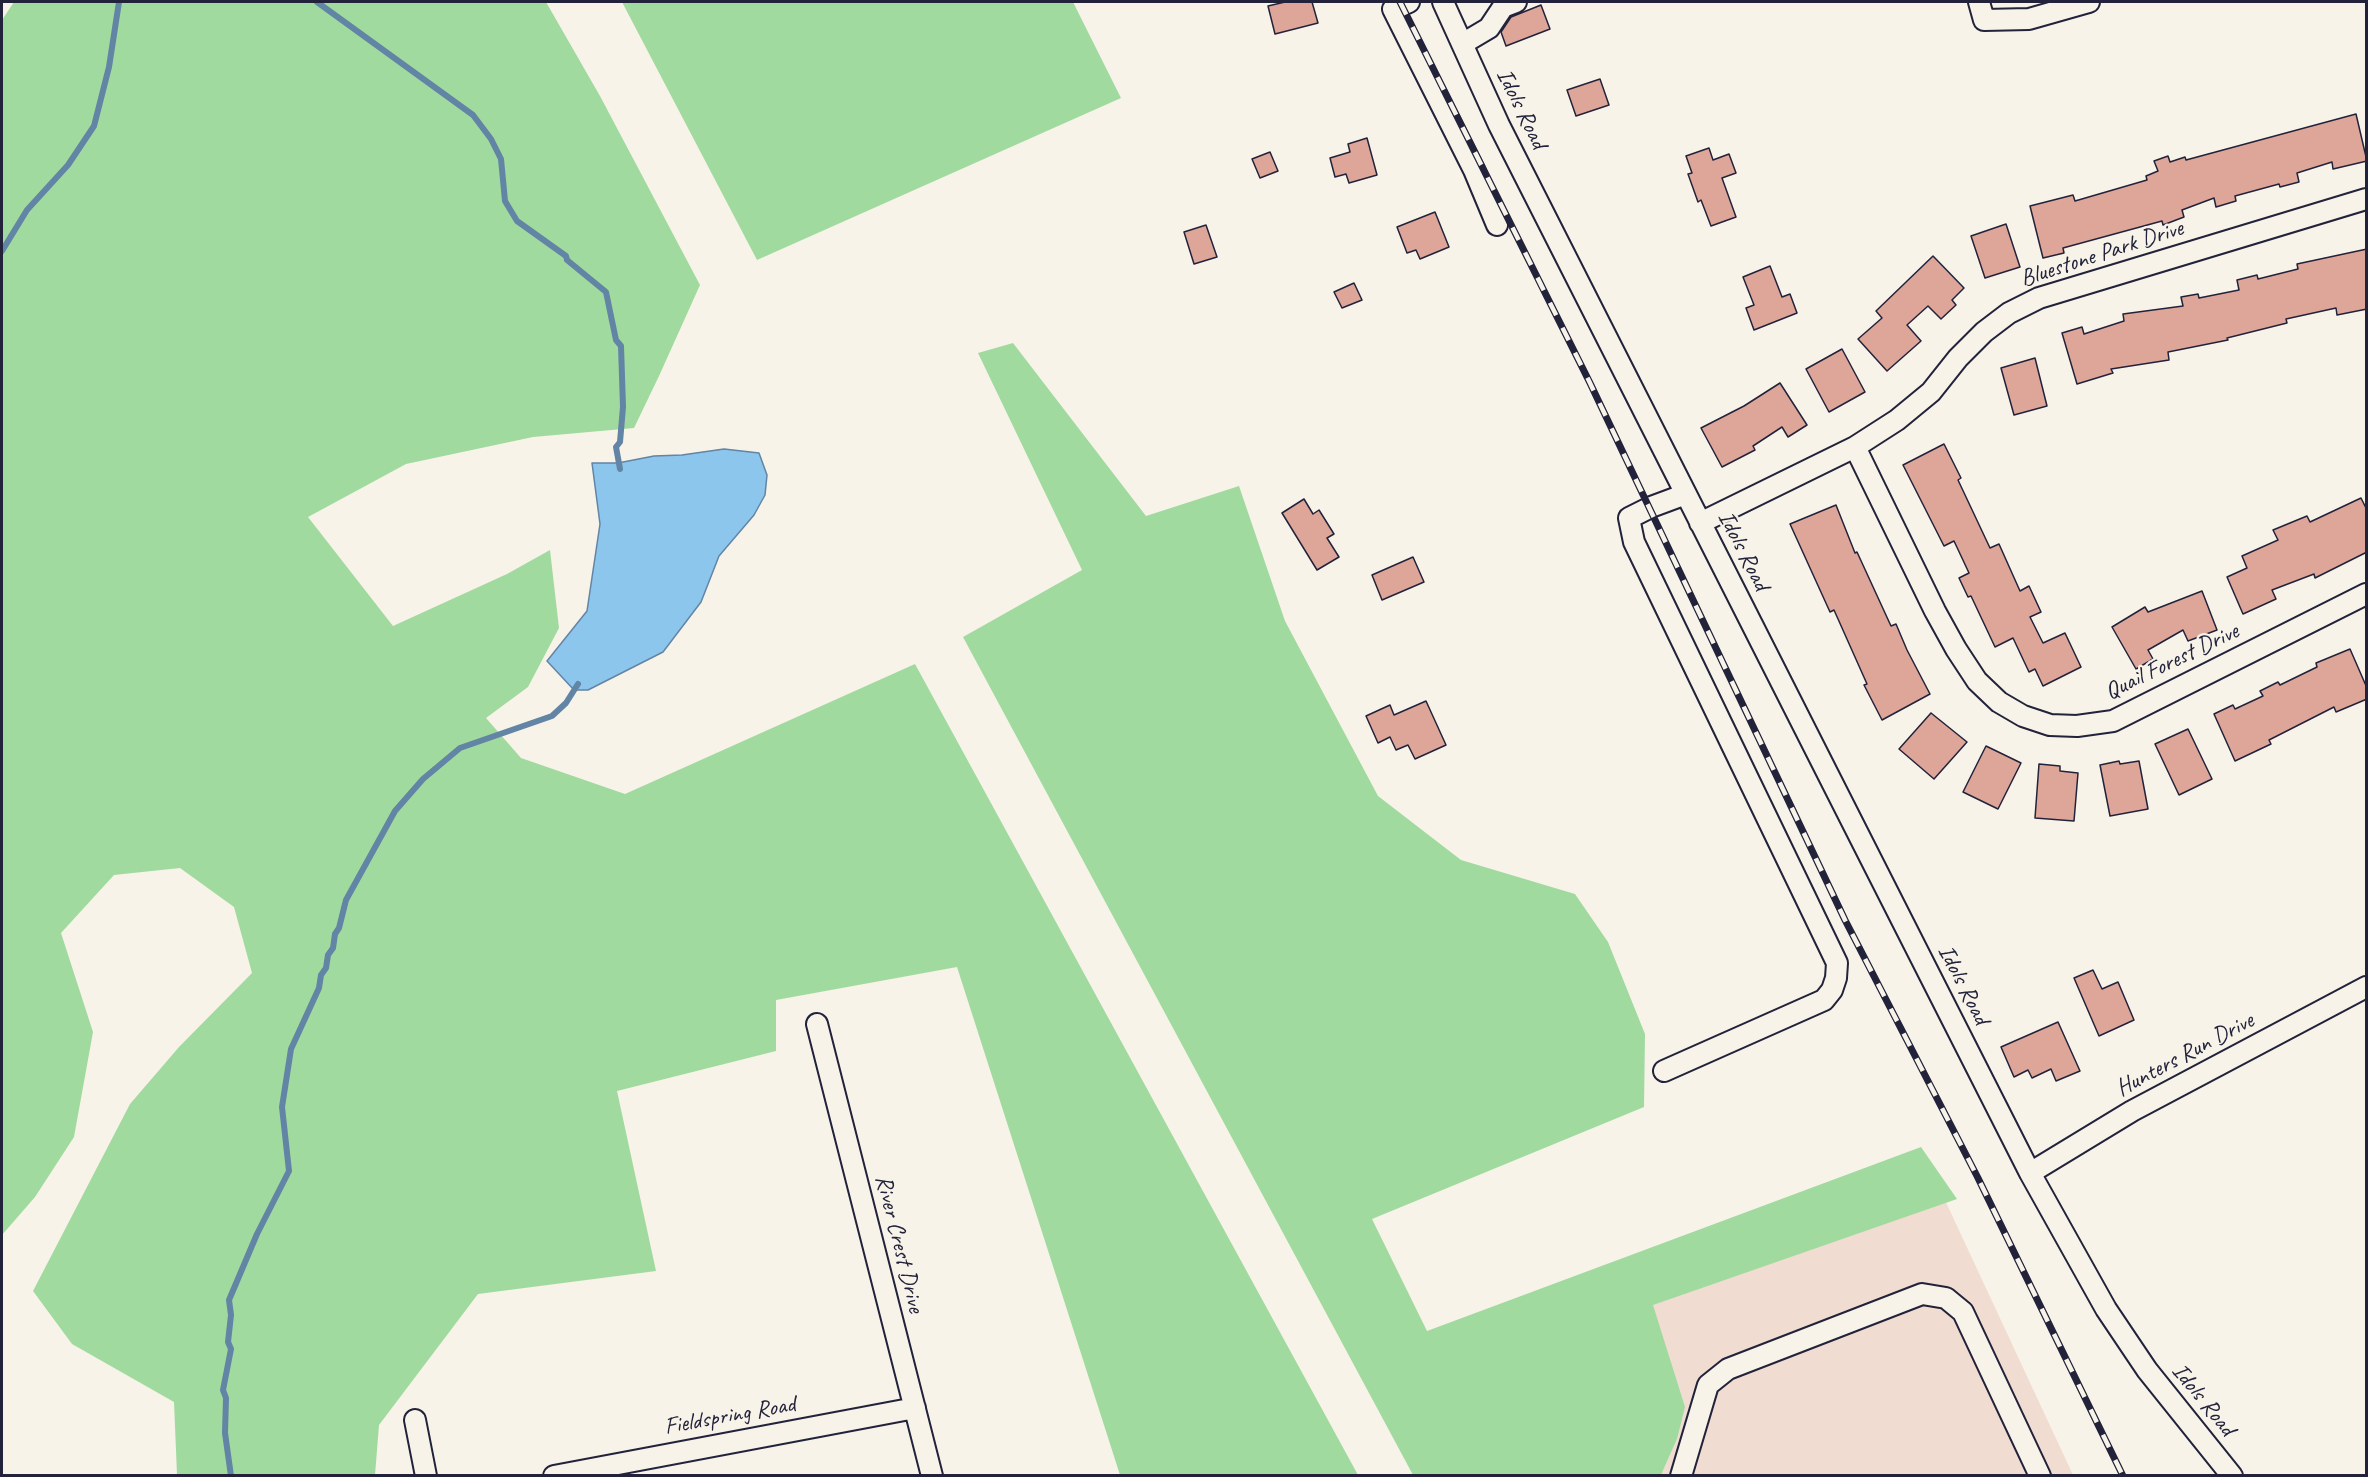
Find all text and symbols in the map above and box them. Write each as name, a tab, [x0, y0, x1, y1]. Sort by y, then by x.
street label: Idols Road	[1489, 64, 1553, 154]
street label: Bluestone Park Drive	[2017, 214, 2187, 294]
street label: Idols Road	[1711, 506, 1775, 596]
street label: Quail Forest Drive	[2100, 617, 2244, 707]
street label: Idols Road	[1931, 940, 1995, 1030]
street label: Hunters Run Drive	[2111, 1007, 2259, 1103]
street label: River Crest Drive	[868, 1172, 930, 1316]
street label: Idols Road	[2165, 1358, 2241, 1442]
street label: Fieldspring Road	[662, 1390, 798, 1442]

